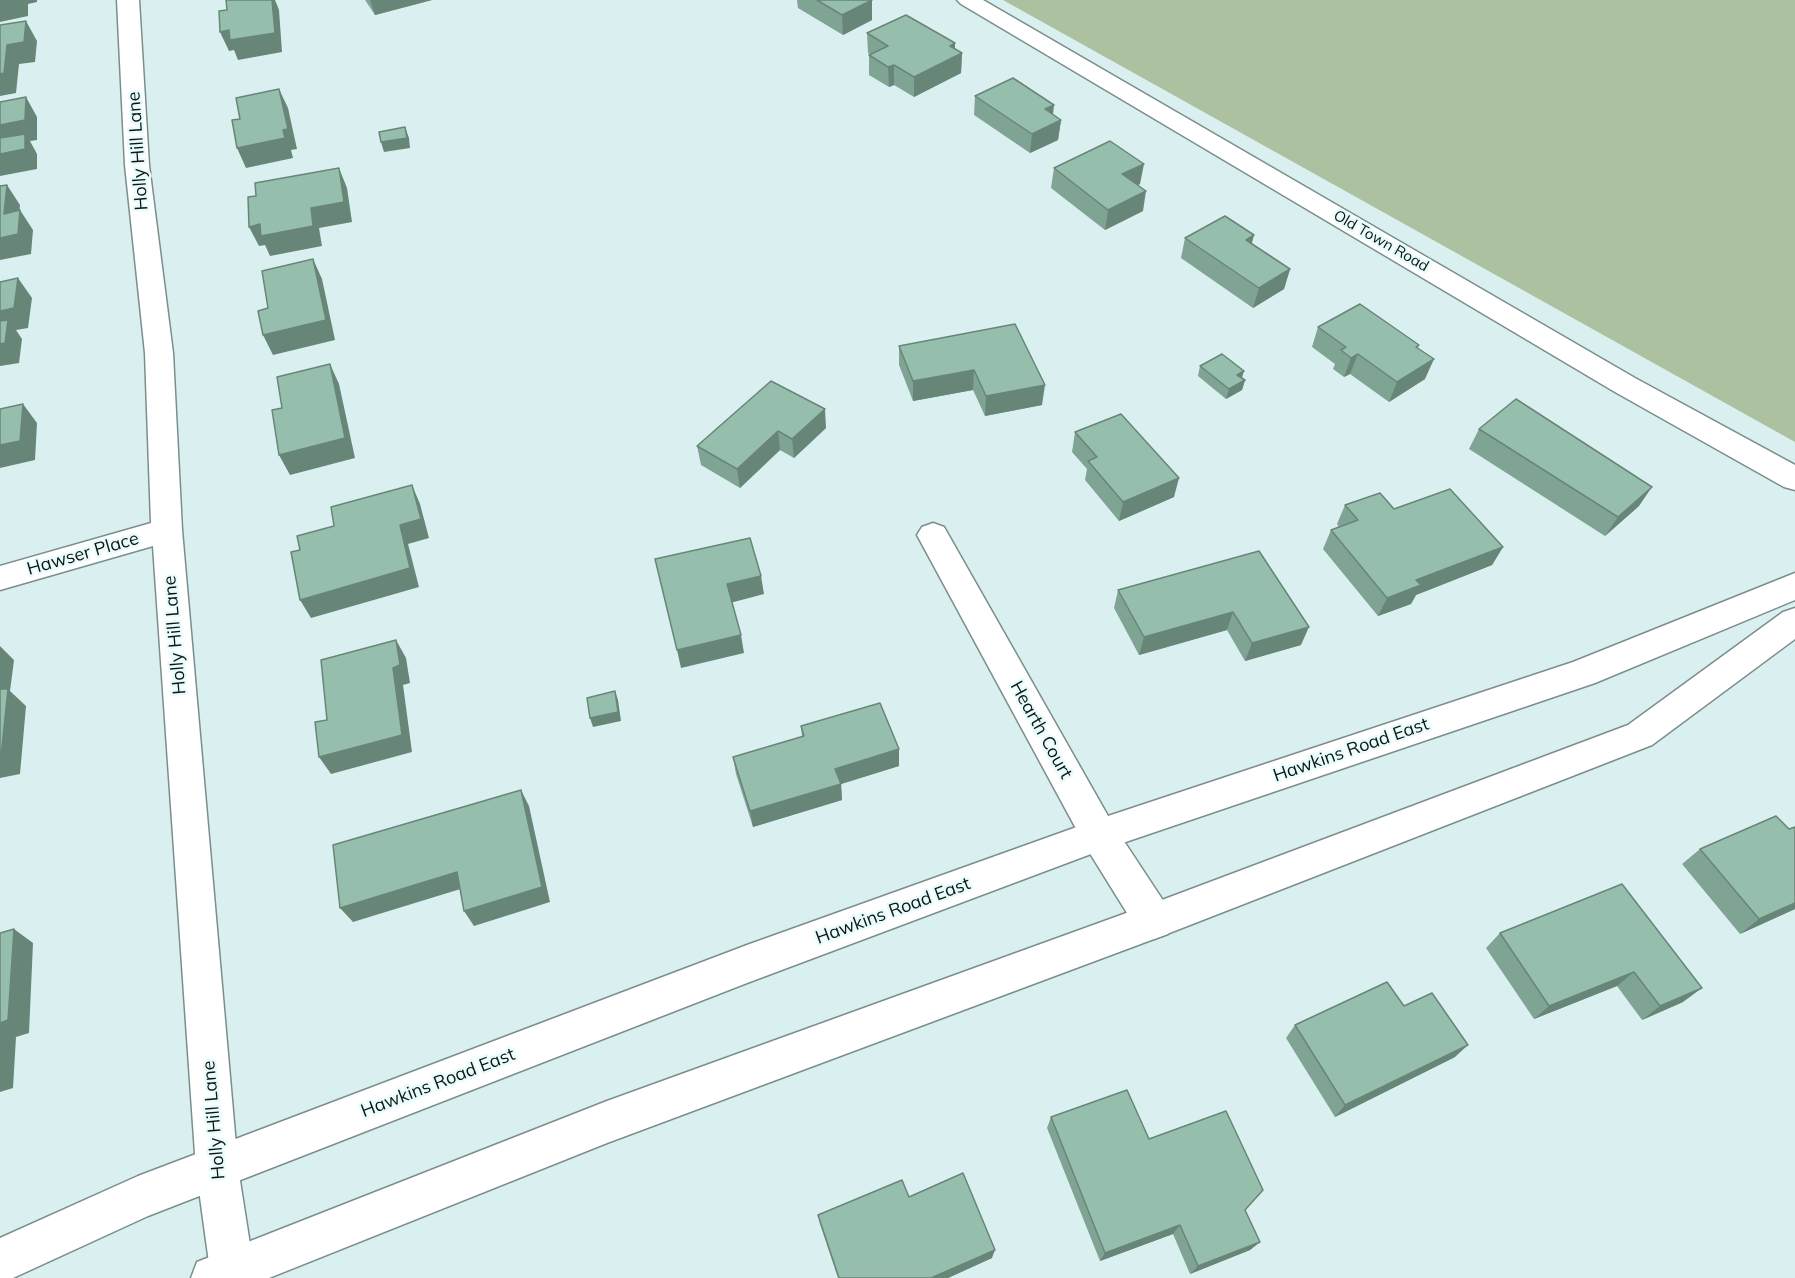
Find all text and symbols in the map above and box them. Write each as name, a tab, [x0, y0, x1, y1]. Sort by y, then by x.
street label: Holly Hill Lane	[123, 91, 153, 211]
street label: Old Town Road	[1330, 206, 1432, 276]
street label: Hawser Place	[25, 528, 141, 580]
street label: Holly Hill Lane	[159, 575, 191, 695]
street label: Hearth Court	[1005, 677, 1077, 783]
street label: Hawkins Road East	[1270, 713, 1432, 787]
street label: Hawkins Road East	[813, 873, 973, 949]
street label: Hawkins Road East	[358, 1044, 518, 1122]
street label: Holly Hill Lane	[198, 1060, 230, 1180]

